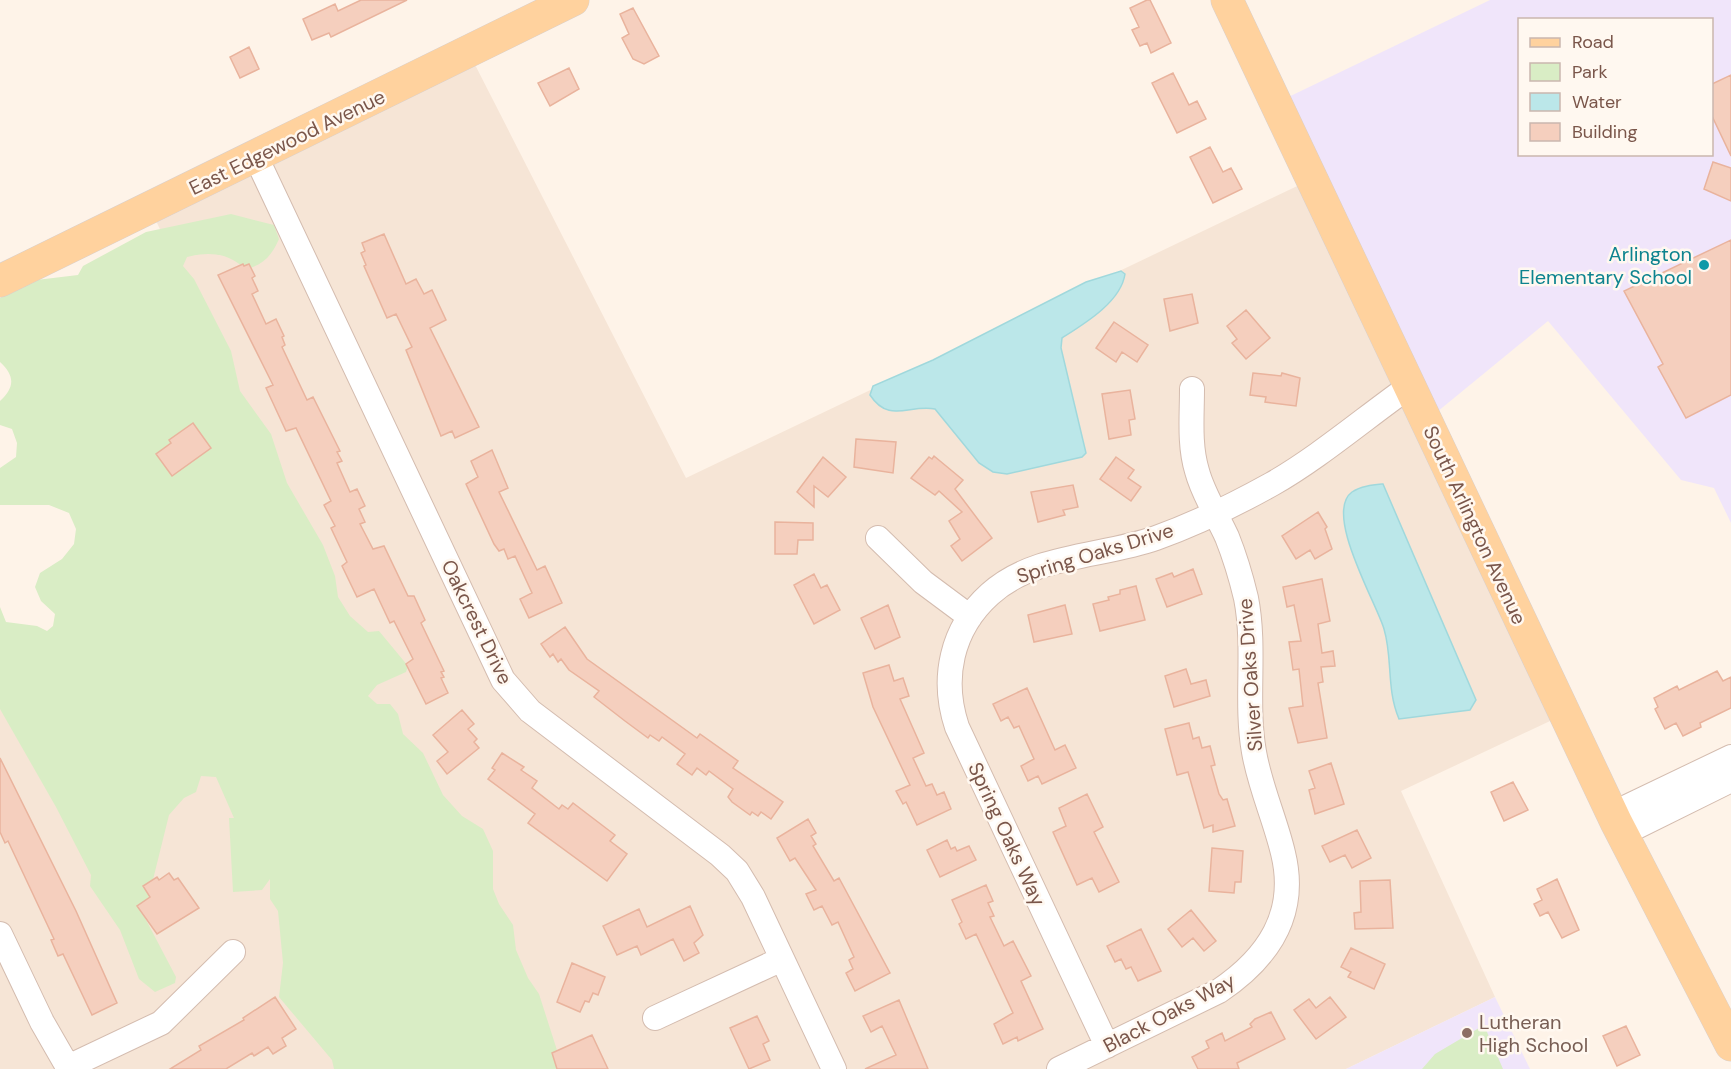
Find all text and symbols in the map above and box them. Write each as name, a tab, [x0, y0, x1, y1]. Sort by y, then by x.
legend	[1518, 18, 1713, 156]
text: Road	[1572, 30, 1614, 54]
text: Park	[1572, 60, 1608, 84]
street label: East Edgewood Avenue	[185, 83, 389, 201]
text: Water	[1572, 90, 1622, 114]
text: Building	[1572, 120, 1637, 144]
place label: Arlington Elementary School	[1519, 241, 1692, 290]
marker: Arlington Elementary School	[1697, 258, 1711, 272]
street label: South Arlington Avenue	[1418, 421, 1532, 629]
street label: Spring Oaks Drive	[1013, 517, 1177, 589]
street label: Oakcrest Drive	[436, 555, 518, 689]
street label: Silver Oaks Drive	[1232, 597, 1268, 753]
street label: Spring Oaks Way	[962, 758, 1052, 910]
street label: Black Oaks Way	[1099, 967, 1239, 1059]
place label: Lutheran High School	[1479, 1009, 1588, 1058]
marker: Lutheran High School	[1460, 1026, 1474, 1040]

